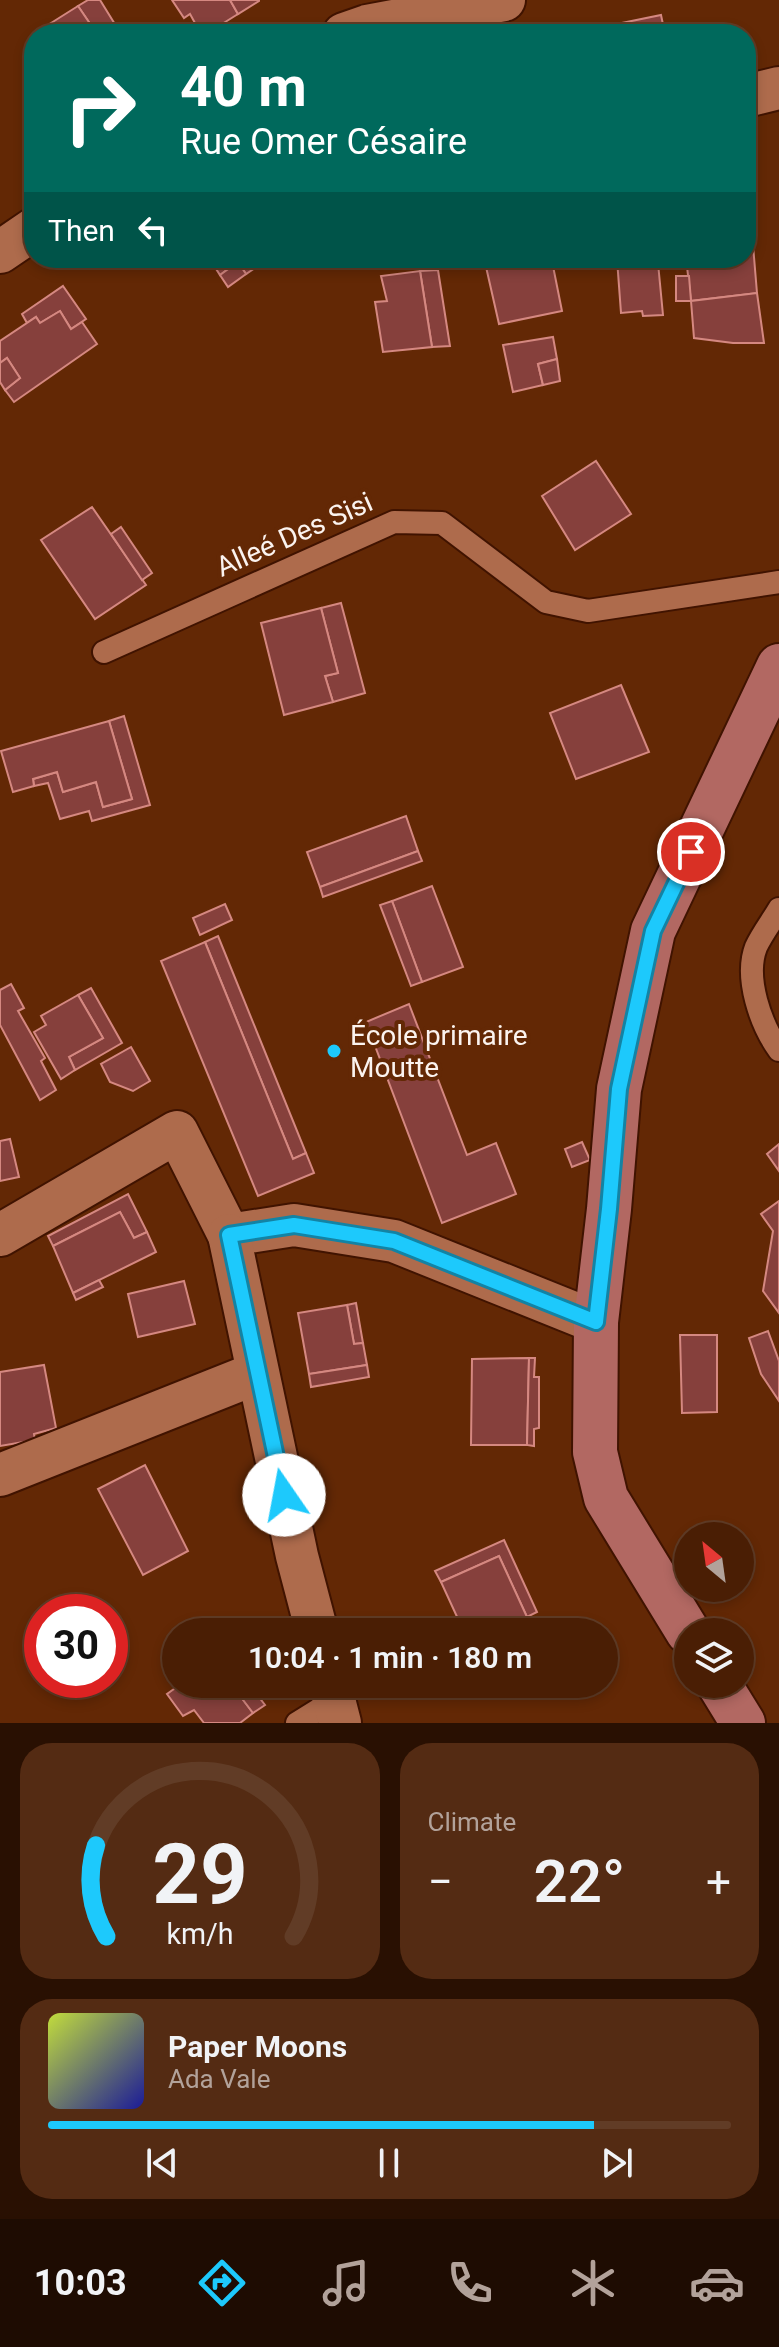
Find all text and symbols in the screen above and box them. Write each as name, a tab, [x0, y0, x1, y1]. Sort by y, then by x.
text: 40 m	[180, 54, 307, 120]
icon: right	[48, 56, 152, 160]
text: Rue Omer Césaire	[180, 121, 467, 163]
icon: left	[131, 208, 175, 252]
text: Then	[48, 213, 115, 248]
street label: Alleé Des Sisi	[211, 485, 378, 584]
pin	[657, 818, 725, 886]
icon: arrive	[669, 830, 713, 874]
place label: École primaire Moutte	[350, 1019, 528, 1084]
marker: École primaire Moutte	[325, 1042, 343, 1060]
position arrow	[242, 1453, 326, 1537]
north arrow	[674, 1522, 754, 1602]
map controls	[674, 1522, 754, 1698]
speed limit sign: 30	[24, 1594, 128, 1698]
button: layers	[674, 1618, 754, 1698]
text: 10:04 · 1 min · 180 m	[248, 1640, 532, 1675]
text: Climate	[428, 1807, 516, 1837]
text: 29	[152, 1826, 247, 1923]
text: 22°	[533, 1846, 625, 1917]
text: −	[428, 1856, 453, 1908]
text: +	[706, 1856, 731, 1908]
text: km/h	[166, 1917, 233, 1951]
text: Paper Moons	[168, 2029, 347, 2064]
text: Ada Vale	[168, 2064, 270, 2094]
icon: previous	[140, 2141, 184, 2185]
icon: pause	[367, 2141, 411, 2185]
icon: next	[595, 2141, 639, 2185]
icon: directions	[194, 2255, 250, 2311]
icon: music	[318, 2255, 374, 2311]
icon: phone	[442, 2255, 498, 2311]
icon: climate	[565, 2255, 621, 2311]
icon: car	[689, 2255, 745, 2311]
text: 10:03	[34, 2262, 127, 2304]

